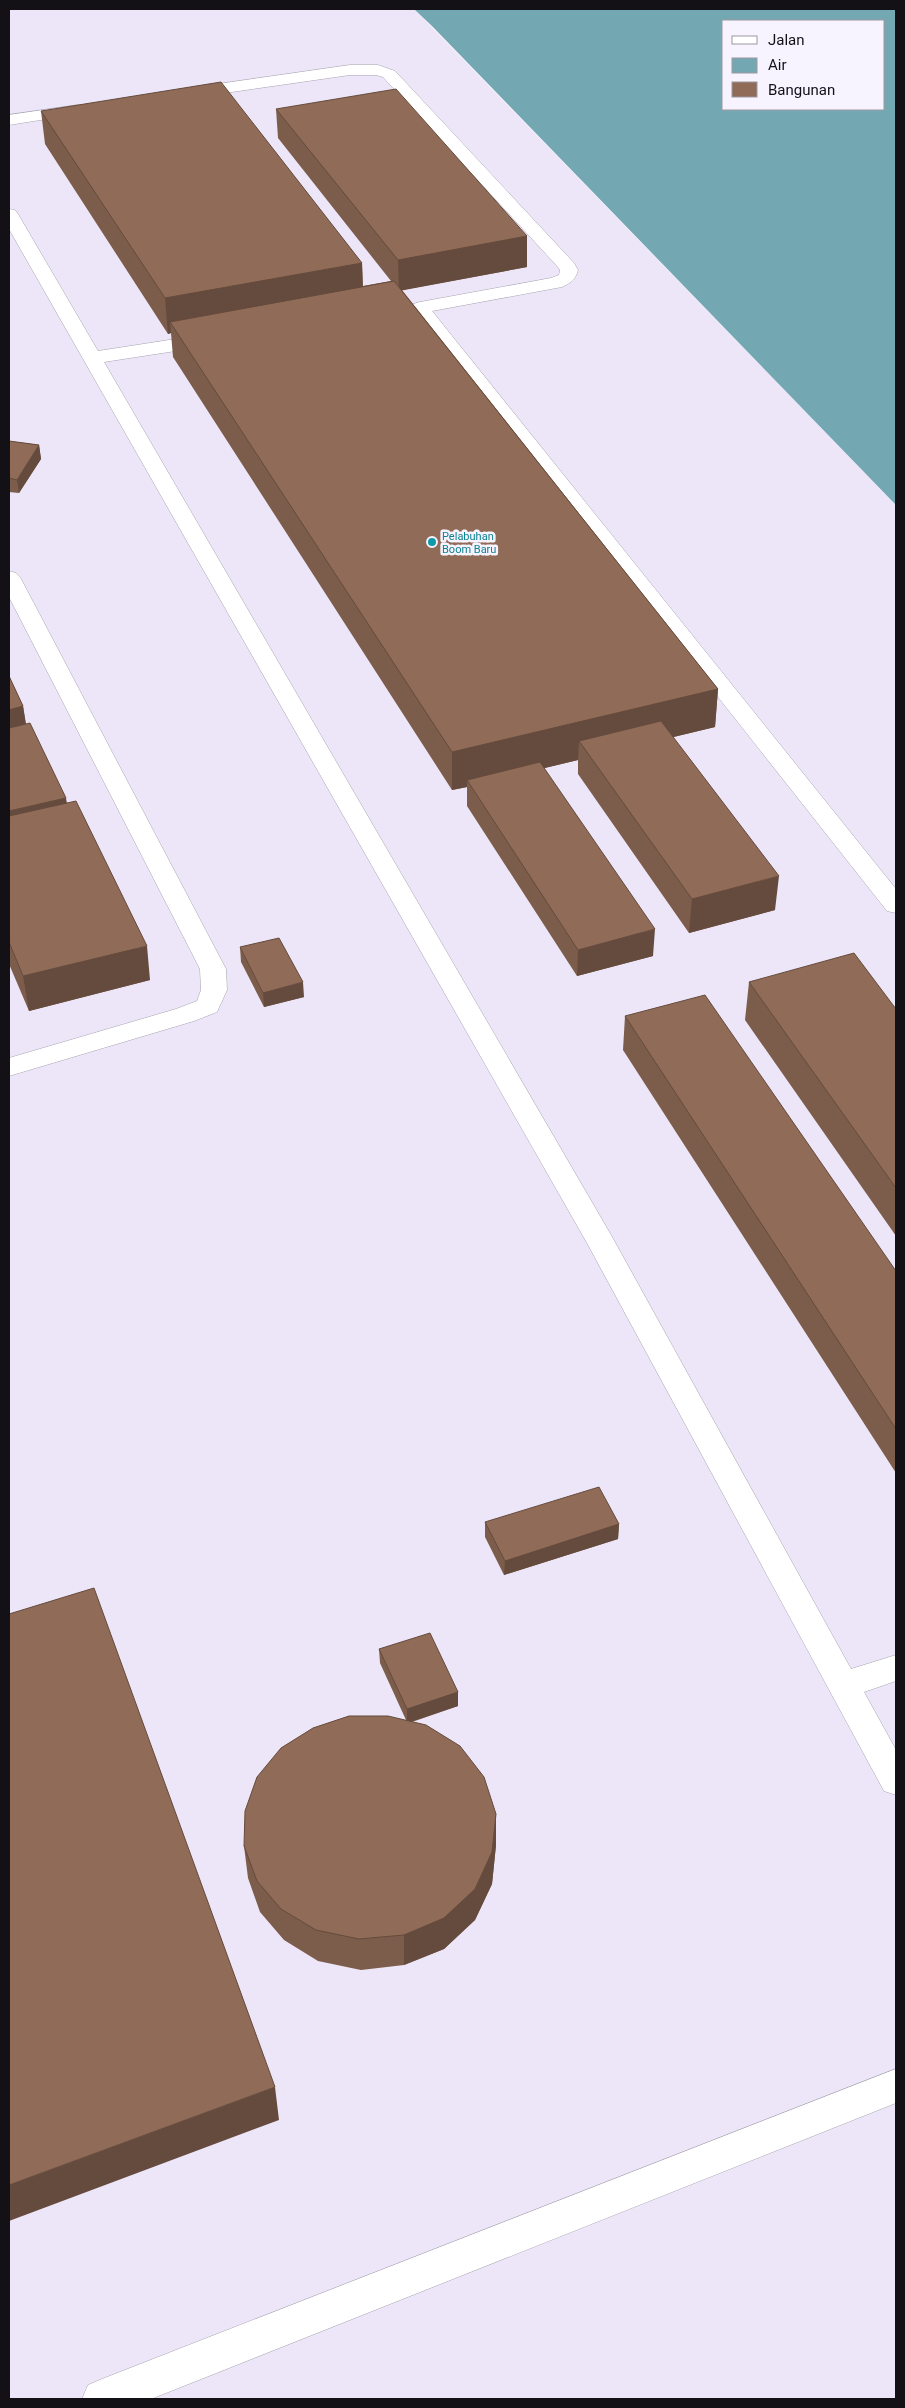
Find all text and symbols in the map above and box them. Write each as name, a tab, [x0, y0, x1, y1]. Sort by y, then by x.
legend	[722, 20, 885, 110]
text: Jalan	[768, 31, 805, 49]
text: Air	[768, 56, 787, 74]
text: Bangunan	[768, 81, 835, 99]
place label: Pelabuhan Boom Baru	[442, 530, 496, 556]
marker: Pelabuhan Boom Baru	[426, 536, 438, 548]

